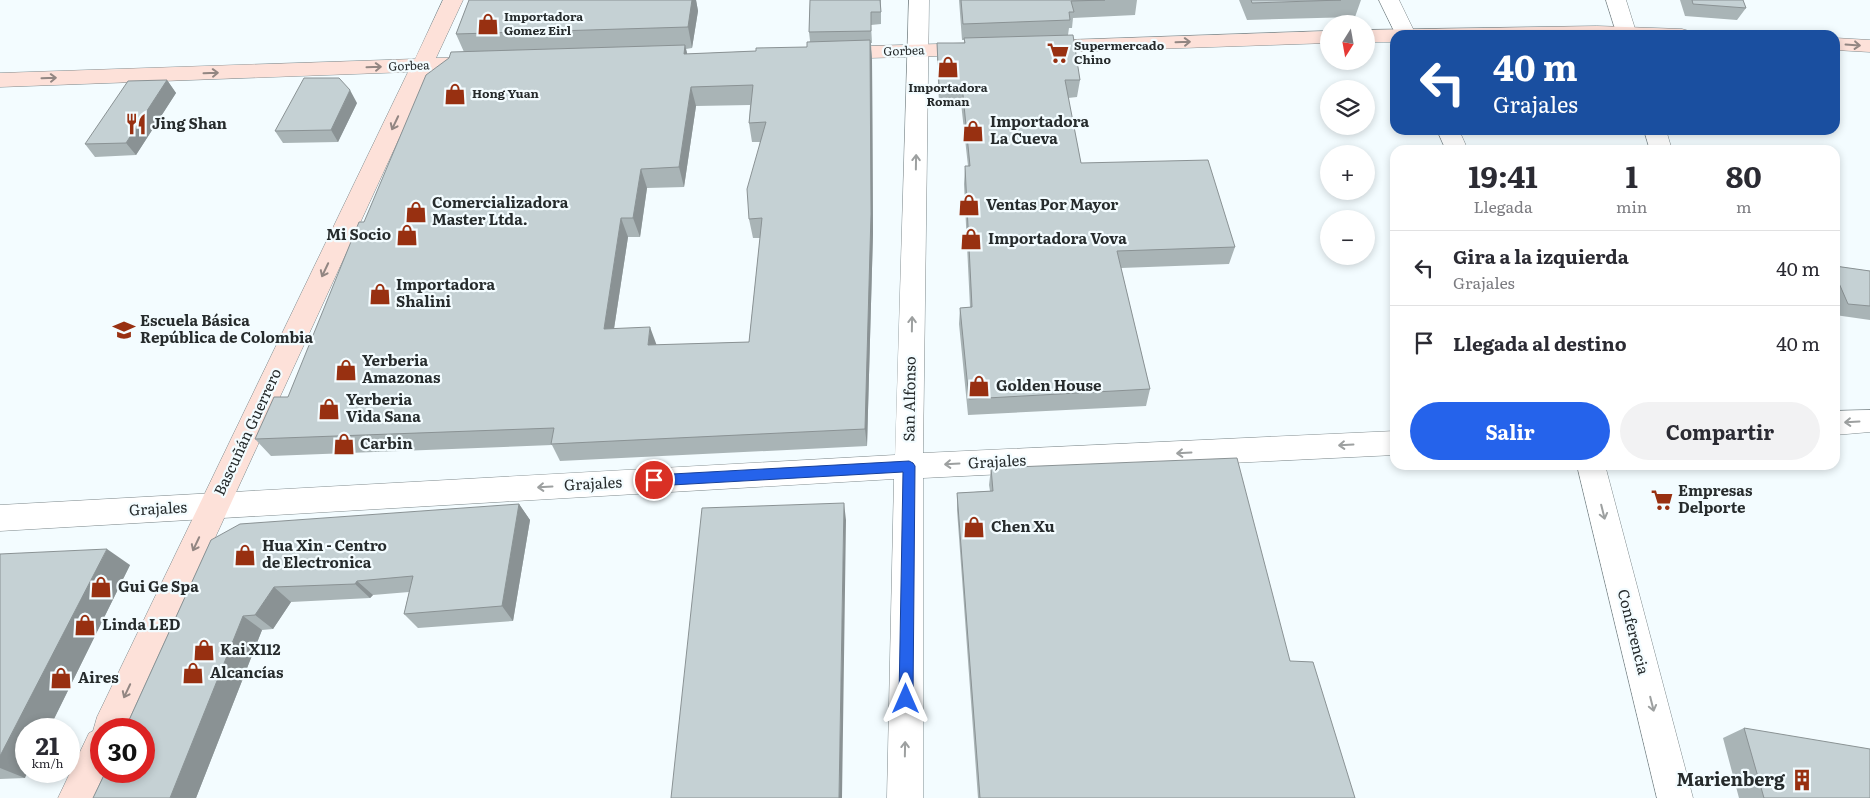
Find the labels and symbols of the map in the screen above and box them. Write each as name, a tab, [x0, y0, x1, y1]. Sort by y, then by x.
place label: Importadora Gomez Eirl	[504, 7, 583, 39]
shop icon: Importadora Gomez Eirl	[475, 11, 501, 37]
north arrow	[1320, 15, 1375, 70]
place label: Supermercado Chino	[1074, 36, 1165, 68]
one-way arrow	[1174, 37, 1191, 47]
street label: Gorbea	[883, 40, 925, 60]
supermarket icon: Supermercado Chino	[1045, 40, 1071, 66]
one-way arrow	[1844, 41, 1860, 50]
shop icon: Importadora Roman	[935, 54, 961, 80]
street label: Gorbea	[388, 55, 430, 75]
one-way arrow	[365, 62, 381, 72]
one-way arrow	[203, 68, 219, 77]
one-way arrow	[40, 73, 56, 83]
place label: Importadora Roman	[908, 78, 988, 110]
shop icon: Hong Yuan	[442, 81, 468, 107]
place label: Hong Yuan	[472, 84, 539, 102]
place label: Importadora La Cueva	[990, 109, 1089, 149]
restaurant icon: Jing Shan	[123, 111, 149, 137]
place label: Jing Shan	[152, 111, 228, 134]
one-way arrow	[390, 115, 399, 130]
shop icon: Importadora La Cueva	[960, 118, 986, 144]
one-way arrow	[911, 154, 921, 170]
place label: Comercializadora Master Ltda.	[432, 190, 569, 230]
shop icon: Ventas Por Mayor	[956, 192, 982, 218]
place label: Ventas Por Mayor	[986, 192, 1118, 215]
shop icon: Comercializadora Master Ltda.	[403, 199, 429, 225]
place label: Mi Socio	[326, 222, 391, 245]
shop icon: Mi Socio	[394, 222, 420, 248]
shop icon: Importadora Vova	[958, 226, 984, 252]
place label: Importadora Vova	[988, 226, 1127, 249]
one-way arrow	[320, 262, 330, 277]
place label: Importadora Shalini	[396, 272, 495, 312]
shop icon: Importadora Shalini	[367, 281, 393, 307]
place label: Escuela Básica República de Colombia	[140, 308, 314, 348]
school or university icon: Escuela Básica República de Colombia	[111, 317, 137, 343]
one-way arrow	[907, 317, 917, 333]
place label: Yerberia Amazonas	[362, 348, 441, 388]
street label: San Alfonso	[896, 356, 921, 442]
shop icon: Yerberia Amazonas	[333, 357, 359, 383]
street label: Bascuñán Guerrero	[207, 364, 286, 499]
shop icon: Golden House	[966, 373, 992, 399]
place label: Golden House	[996, 373, 1102, 396]
place label: Yerberia Vida Sana	[346, 387, 421, 427]
shop icon: Yerberia Vida Sana	[316, 396, 342, 422]
one-way arrow	[1845, 417, 1861, 426]
shop icon: Carbin	[331, 431, 357, 457]
place label: Carbin	[360, 431, 413, 454]
one-way arrow	[1339, 440, 1355, 450]
street label: Grajales	[967, 447, 1027, 474]
one-way arrow	[1176, 448, 1192, 457]
pin	[633, 459, 675, 501]
one-way arrow	[944, 460, 960, 469]
street label: Grajales	[563, 469, 623, 496]
place label: Empresas Delporte	[1678, 478, 1753, 518]
one-way arrow	[537, 482, 553, 491]
supermarket icon: Empresas Delporte	[1649, 487, 1675, 513]
street label: Grajales	[128, 494, 188, 521]
one-way arrow	[1599, 504, 1608, 520]
shop icon: Chen Xu	[961, 514, 987, 540]
place label: Chen Xu	[991, 514, 1055, 537]
place label: Hua Xin - Centro de Electronica	[262, 533, 387, 573]
one-way arrow	[191, 536, 201, 551]
shop icon: Hua Xin - Centro de Electronica	[232, 542, 258, 568]
shop icon: Gui Ge Spa	[88, 574, 114, 600]
place label: Gui Ge Spa	[118, 574, 199, 597]
street label: Conferencia	[1613, 586, 1656, 678]
shop icon: Linda LED	[72, 612, 98, 638]
place label: Linda LED	[102, 612, 181, 635]
shop icon: Kai X112	[191, 637, 217, 663]
place label: Kai X112	[220, 637, 281, 660]
shop icon: Alcancías	[180, 660, 206, 686]
place label: Alcancías	[210, 660, 284, 683]
shop icon: Aires	[48, 665, 74, 691]
place label: Aires	[78, 665, 119, 688]
position arrow	[879, 672, 931, 724]
one-way arrow	[122, 683, 131, 698]
one-way arrow	[1647, 695, 1657, 711]
speed limit sign: 30	[90, 718, 155, 783]
one-way arrow	[900, 742, 910, 758]
place label: Marienberg	[1677, 765, 1786, 792]
building icon: Marienberg	[1789, 767, 1815, 793]

